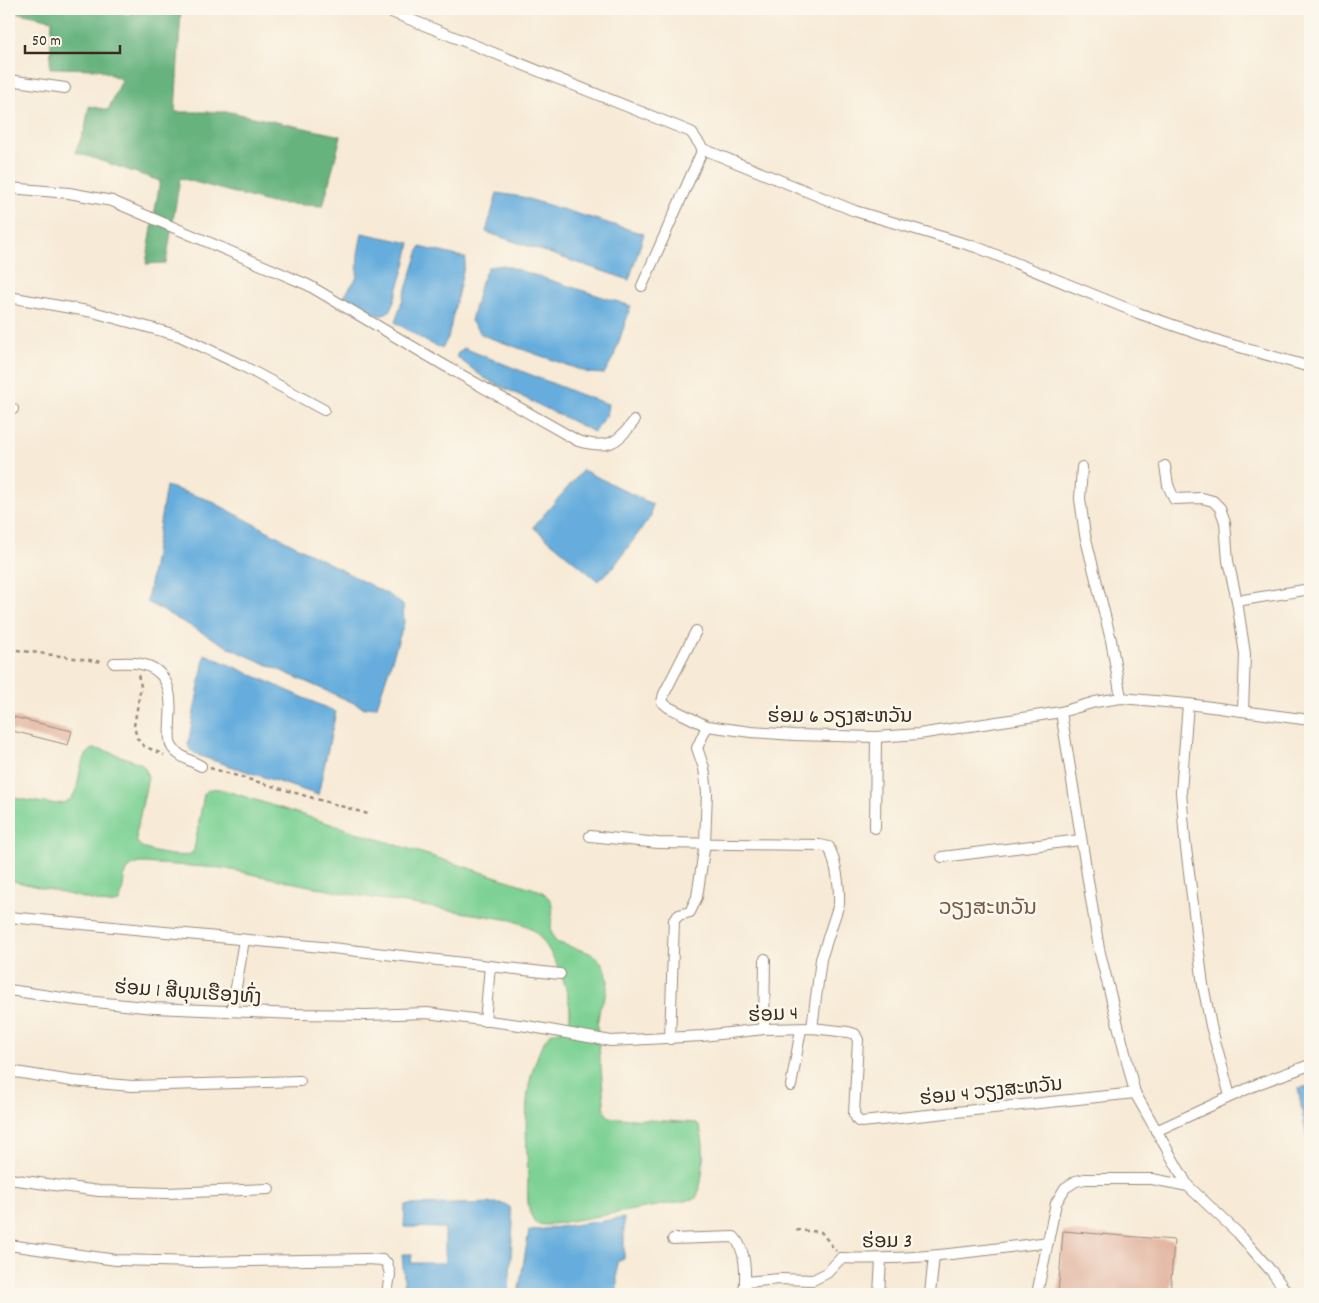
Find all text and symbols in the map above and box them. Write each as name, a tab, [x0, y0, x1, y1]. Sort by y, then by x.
scale bar	[25, 22, 120, 54]
text: 50 m	[32, 31, 61, 53]
street label: ຮ່ອມ 6 ວຽງສະຫວັນ	[767, 704, 913, 732]
district label: ວຽງສະຫວັນ	[939, 894, 1037, 925]
street label: ຮ່ອມ 1 ສີບຸນເຮືອງທົ່ງ	[113, 972, 262, 1013]
street label: ຮ່ອມ 4	[748, 1001, 799, 1031]
street label: ຮ່ອມ 4 ວຽງສະຫວັນ	[918, 1072, 1064, 1114]
street label: ຮ່ອມ 3	[862, 1229, 913, 1257]

